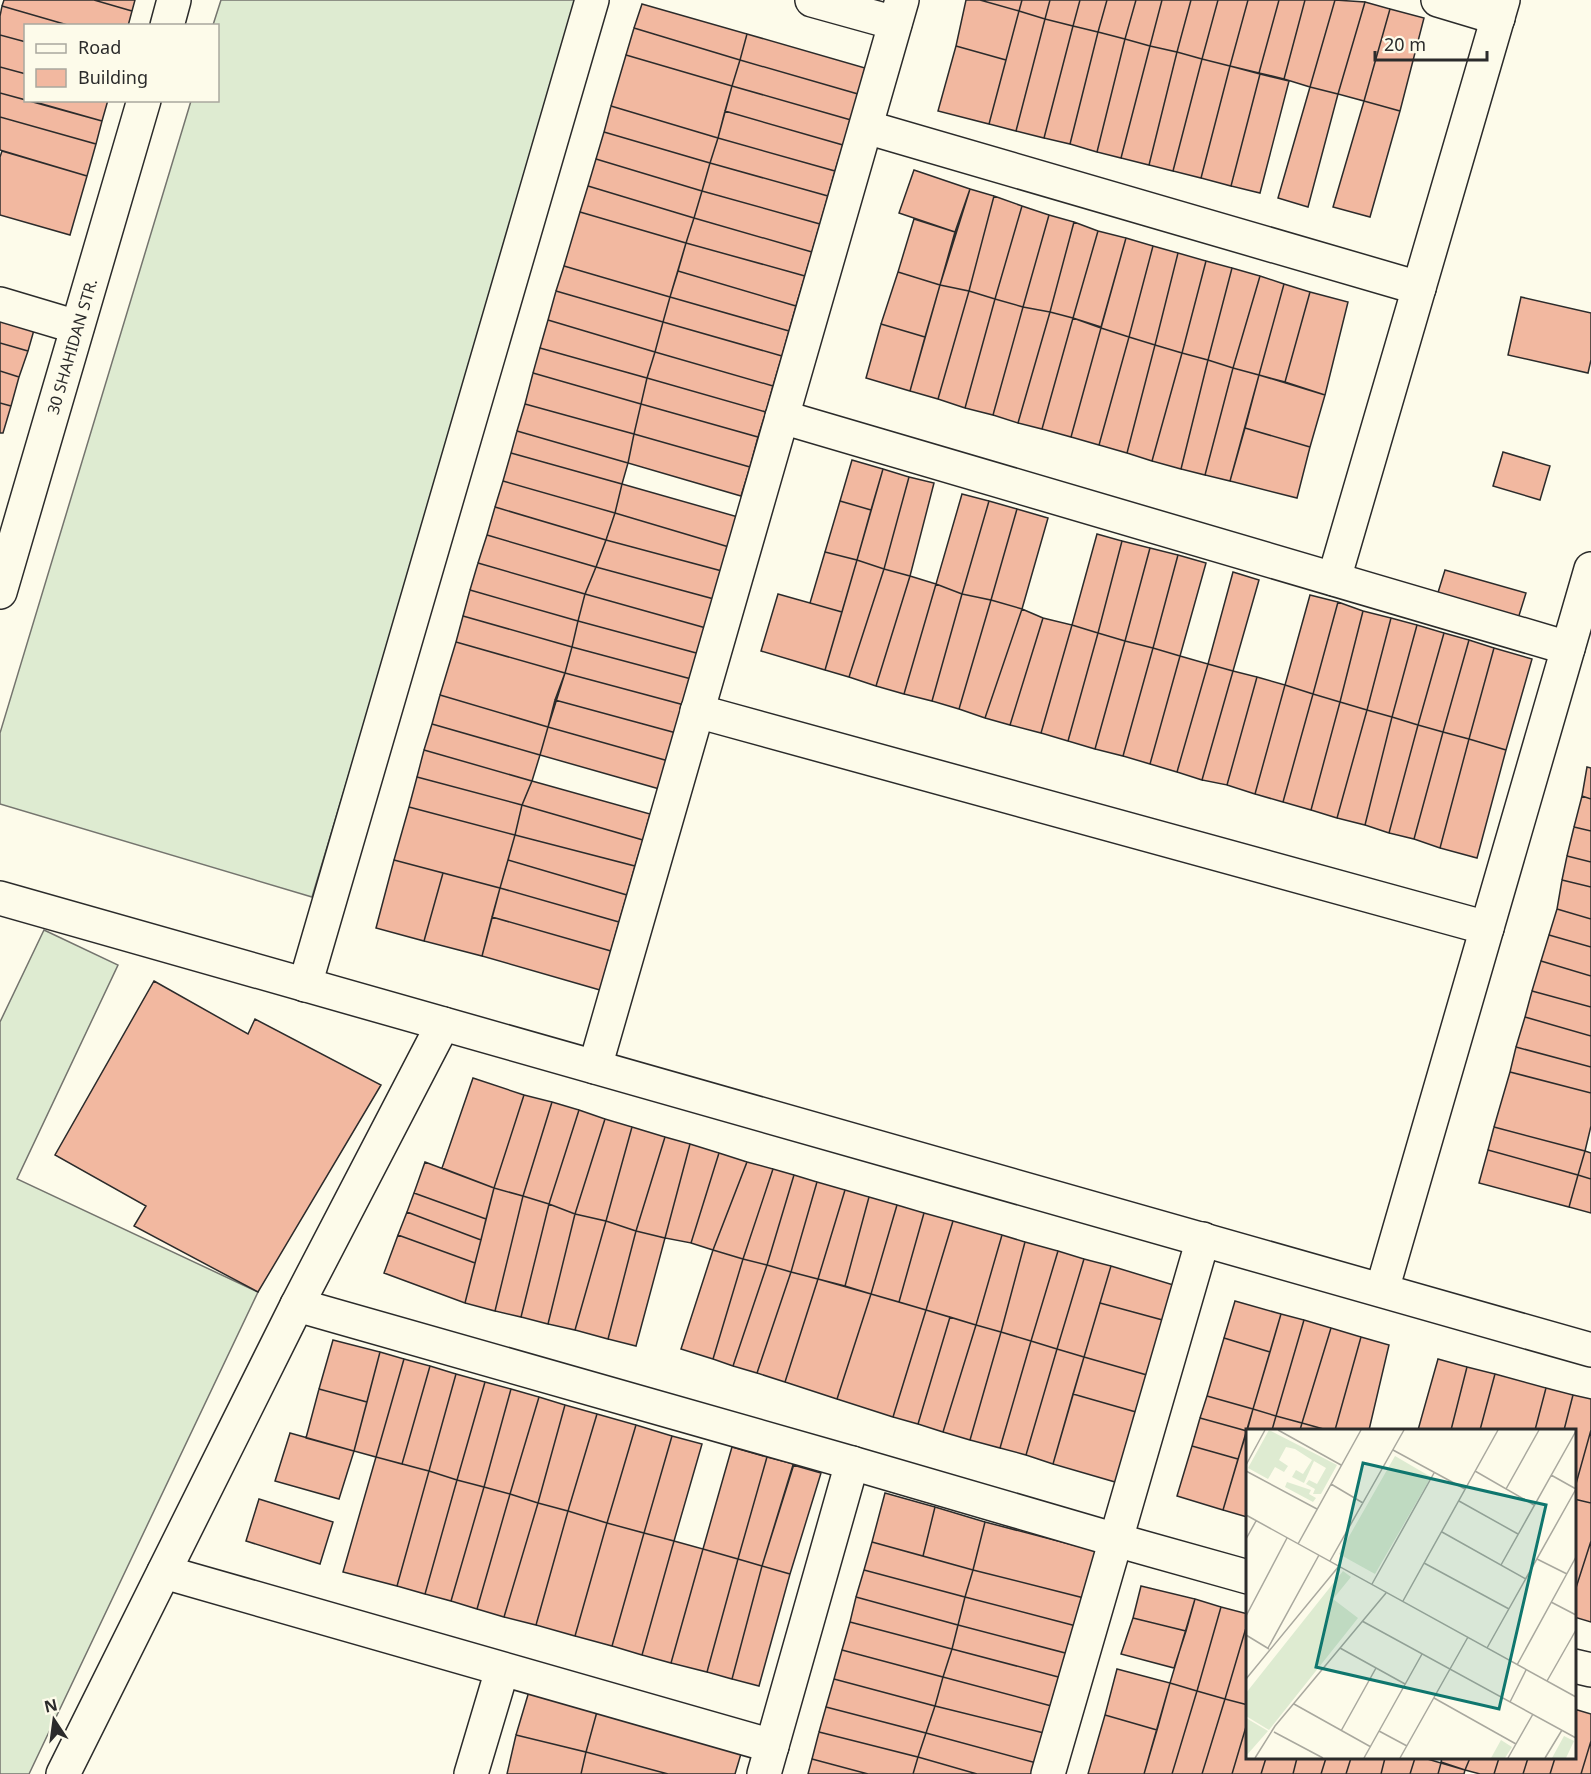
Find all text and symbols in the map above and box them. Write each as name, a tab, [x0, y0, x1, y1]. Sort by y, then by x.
legend	[24, 24, 219, 102]
scale bar	[1375, 24, 1488, 62]
text: 20 m	[1384, 32, 1426, 56]
text: Road	[78, 35, 121, 59]
text: Building	[78, 65, 148, 89]
street label: 30 SHAHIDAN STR.	[42, 276, 102, 417]
inset map	[1246, 1429, 1576, 1759]
north arrow	[24, 1690, 84, 1750]
text: N	[42, 1693, 59, 1718]

